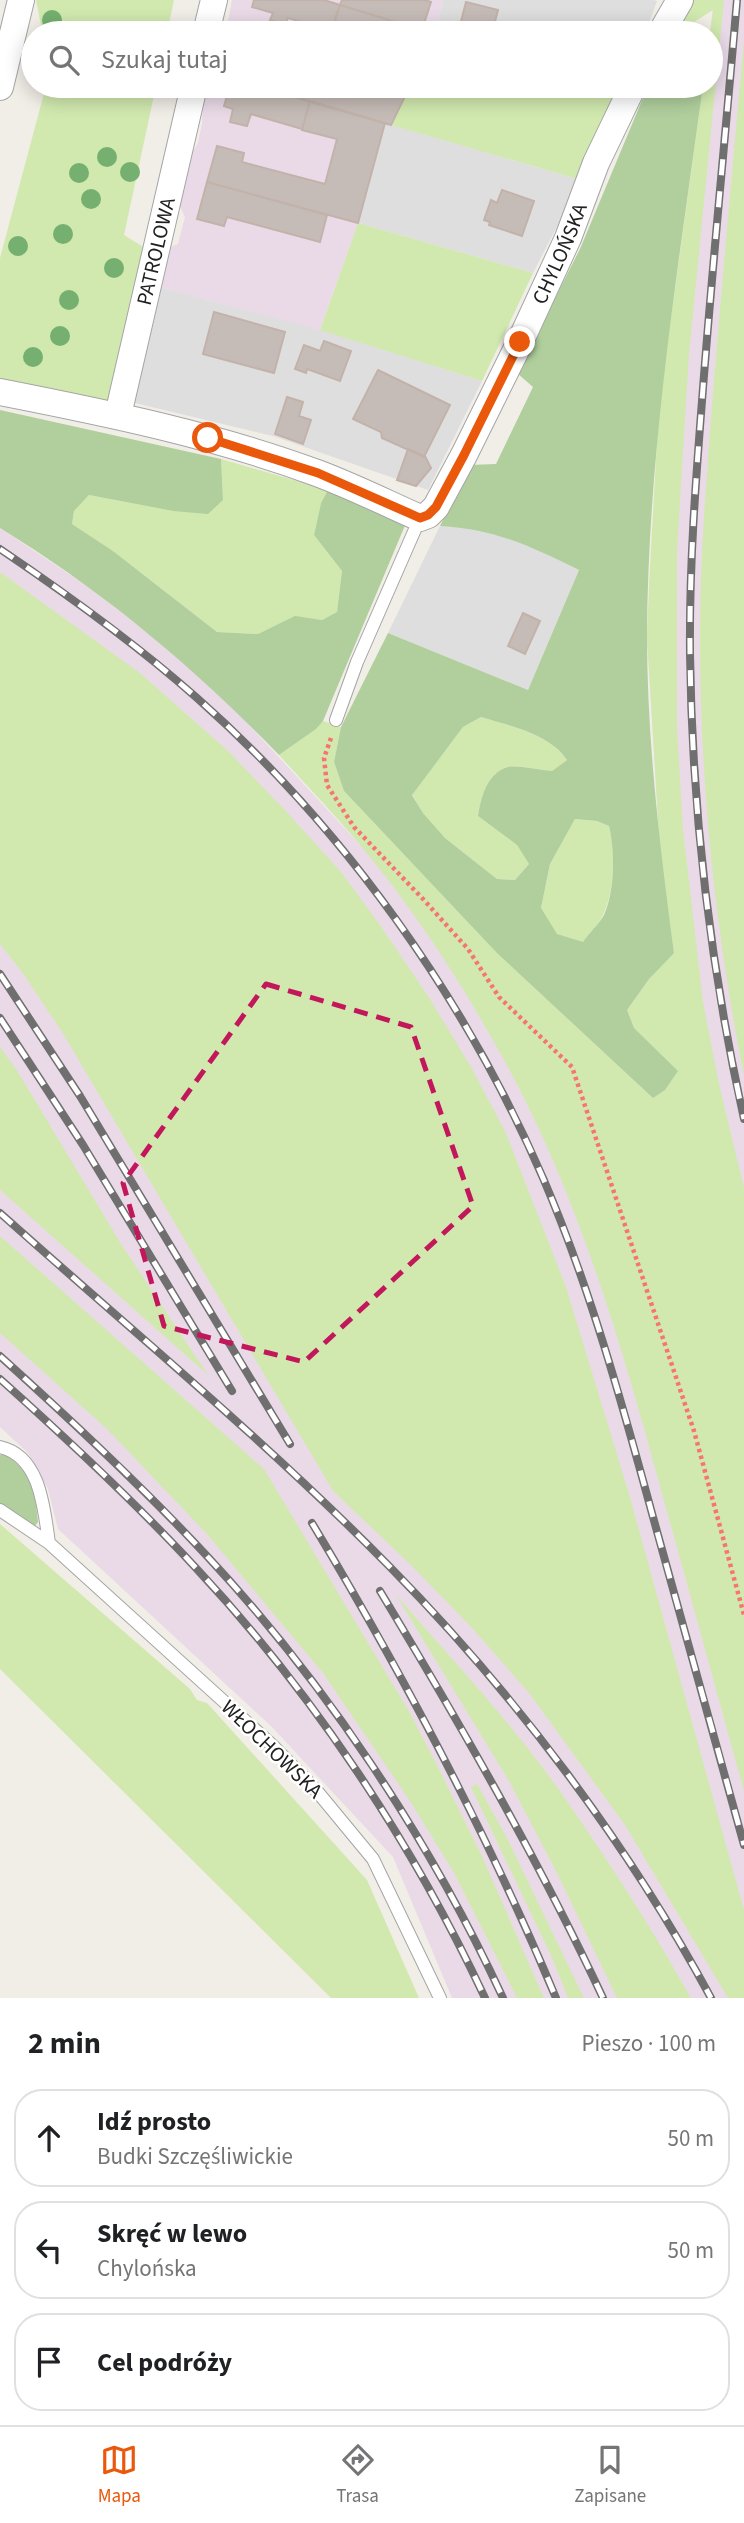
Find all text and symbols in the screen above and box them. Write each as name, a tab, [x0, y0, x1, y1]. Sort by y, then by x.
search box	[21, 21, 723, 98]
icon: search	[45, 41, 83, 79]
text: Szukaj tutaj	[101, 41, 228, 78]
street label: PATROLOWA	[129, 194, 183, 308]
street label: CHYLOŃSKA	[525, 198, 595, 309]
route end	[504, 326, 535, 357]
route start	[192, 422, 223, 453]
street label: WŁOCHOWSKA	[215, 1693, 330, 1806]
text: 2 min	[28, 2022, 101, 2065]
text: Pieszo · 100 m	[581, 2027, 716, 2060]
text: Idź prosto	[97, 2103, 211, 2140]
icon: ahead	[30, 2119, 68, 2157]
text: 50 m	[667, 2122, 714, 2155]
text: Budki Szczęśliwickie	[97, 2140, 293, 2173]
text: Skręć w lewo	[97, 2215, 247, 2252]
icon: left	[30, 2231, 68, 2269]
text: 50 m	[667, 2234, 714, 2267]
text: Chylońska	[97, 2252, 197, 2285]
icon: arrive	[30, 2343, 68, 2381]
text: Cel podróży	[97, 2344, 232, 2381]
tab: Mapa	[98, 2441, 141, 2510]
tab: Trasa	[336, 2441, 379, 2510]
tab: Zapisane	[574, 2441, 646, 2510]

